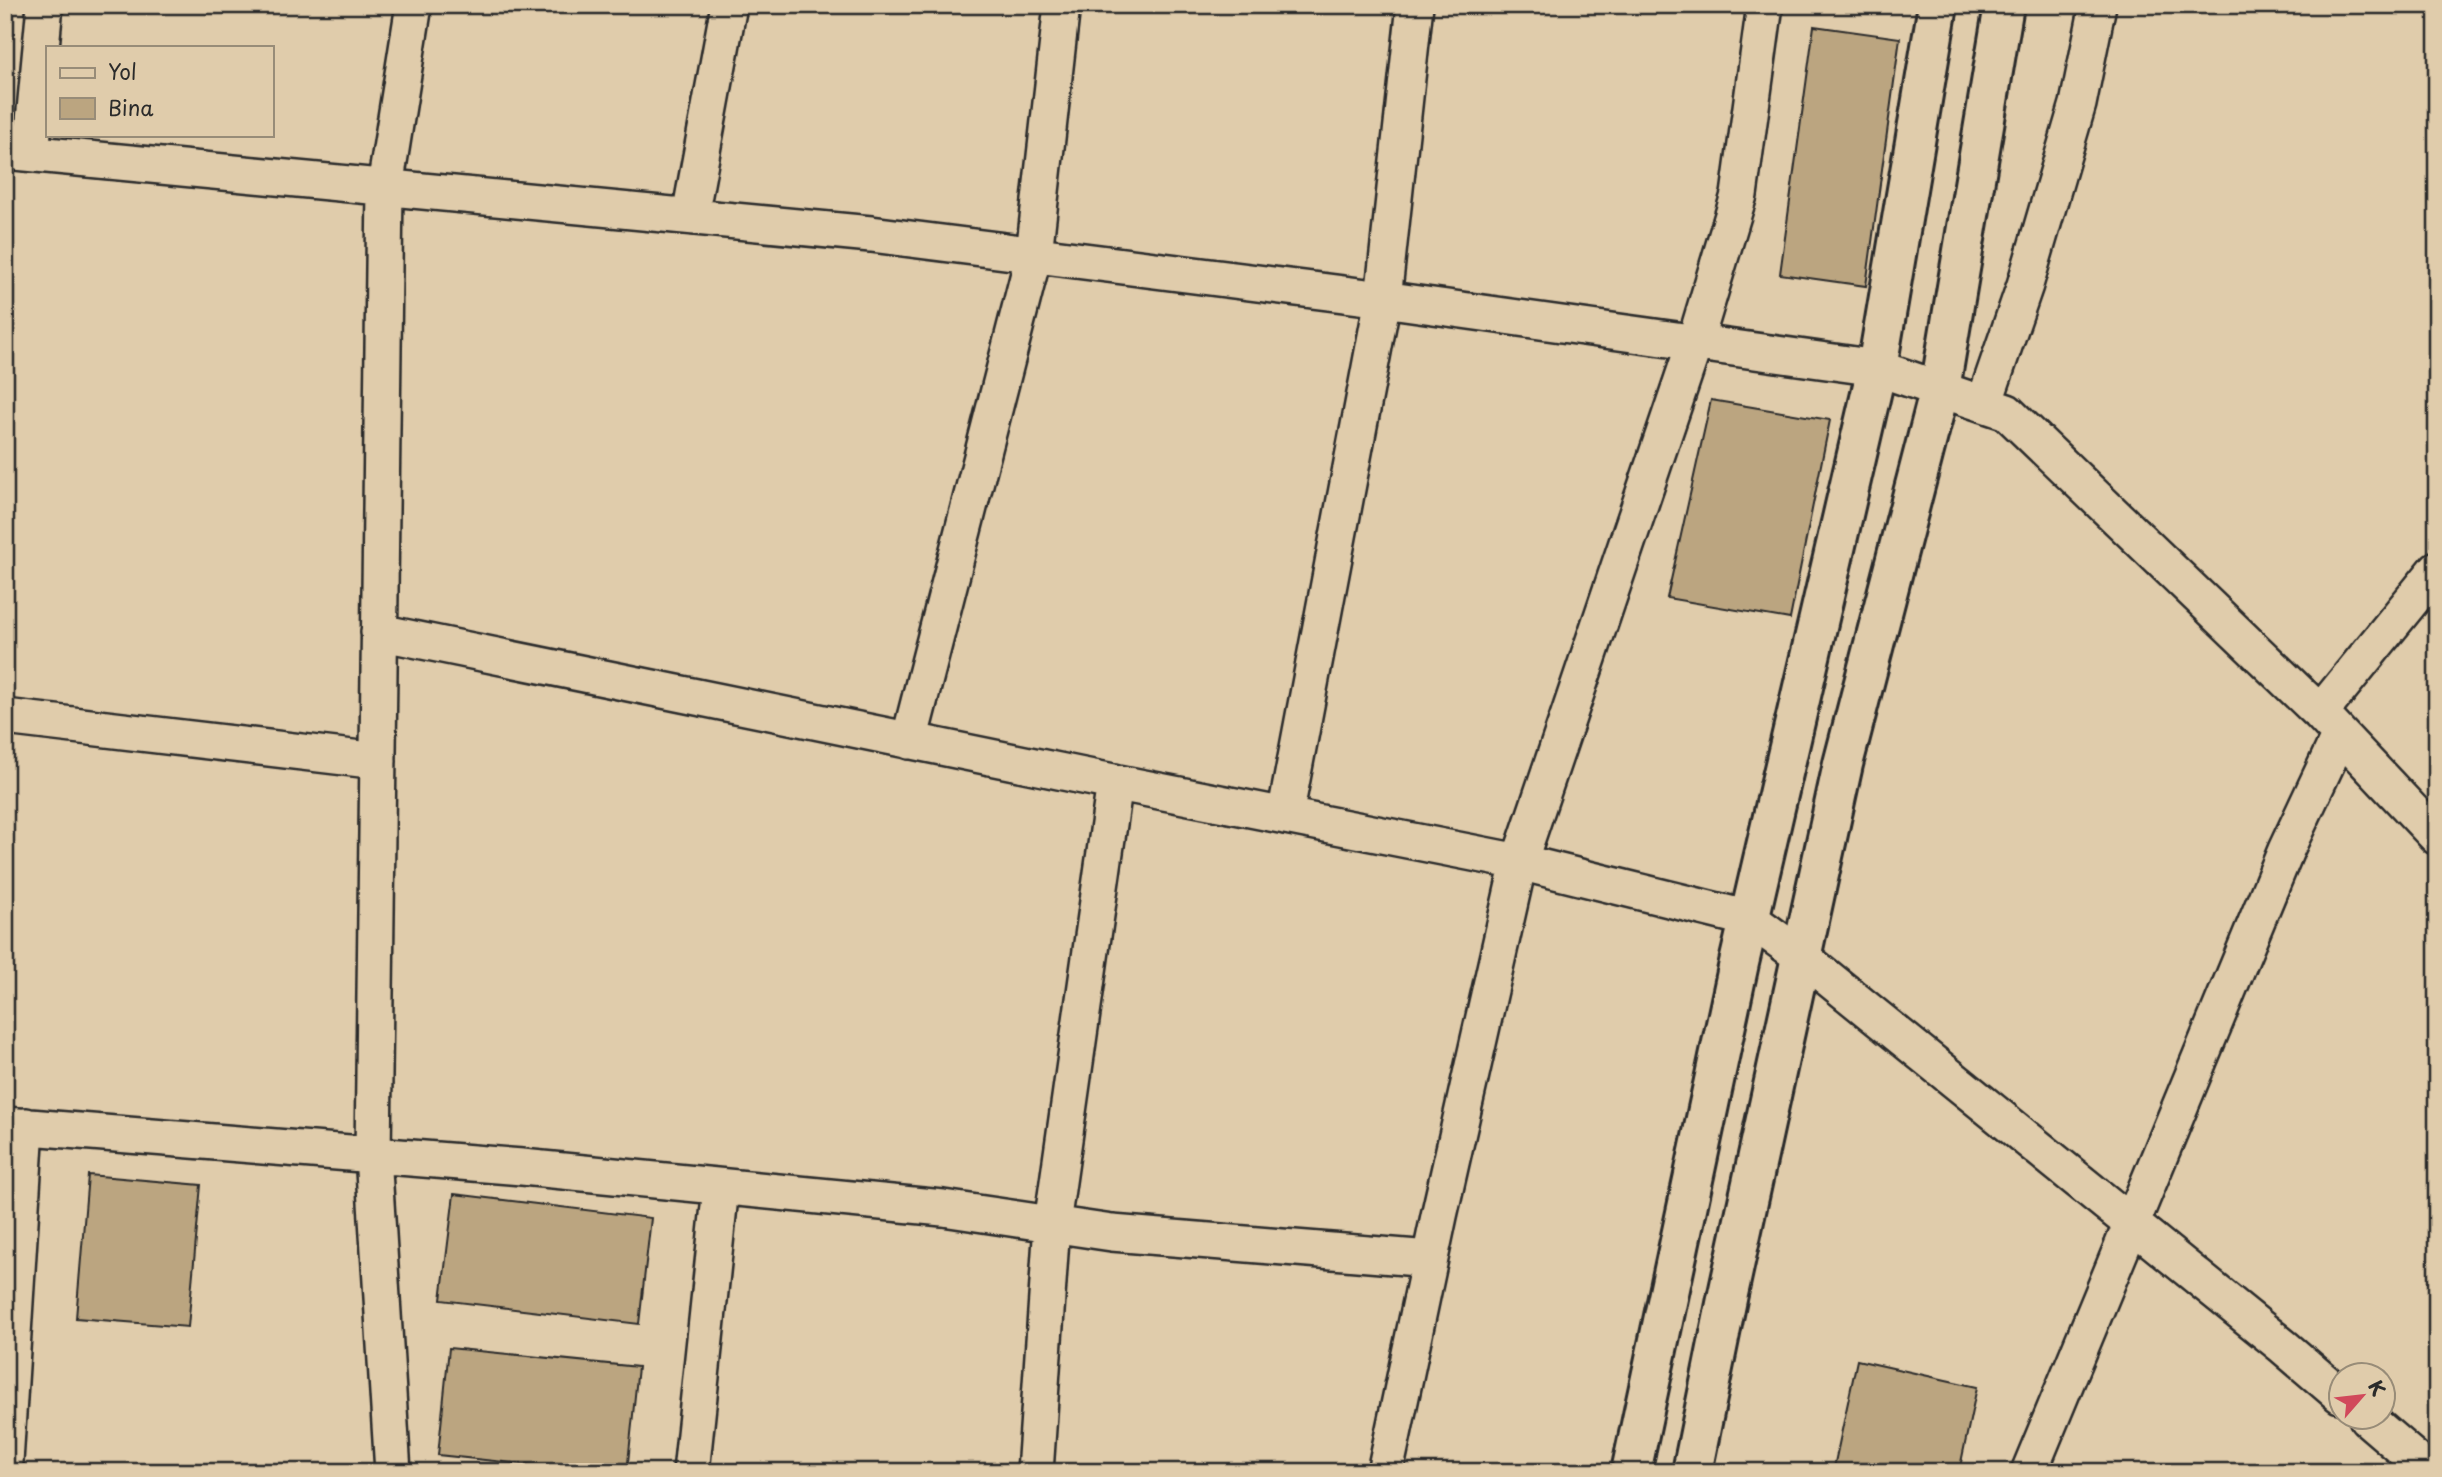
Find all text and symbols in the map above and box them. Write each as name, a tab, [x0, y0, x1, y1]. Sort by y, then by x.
legend	[46, 46, 273, 136]
text: Yol	[108, 55, 137, 87]
text: Bina	[108, 91, 154, 123]
north arrow	[2326, 1362, 2396, 1432]
text: K	[2362, 1375, 2394, 1400]

